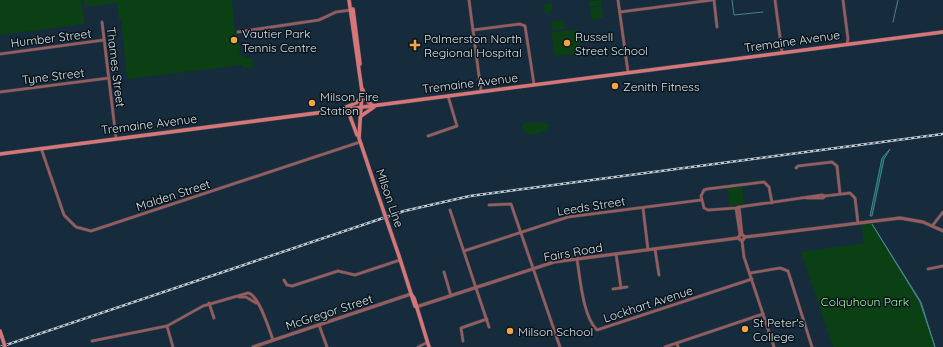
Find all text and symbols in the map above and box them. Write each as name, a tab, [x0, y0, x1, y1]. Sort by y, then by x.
street label: Humber Street	[10, 26, 92, 50]
street label: Thames Street	[104, 26, 128, 108]
place label: Vautier Park Tennis Centre	[242, 26, 317, 55]
street label: Tremaine Avenue	[743, 27, 841, 55]
place label: Russell Street School	[575, 29, 648, 58]
place label: Palmerston North Regional Hospital	[424, 31, 522, 60]
marker: Vautier Park Tennis Centre	[229, 35, 239, 45]
marker: Russell Street School	[562, 38, 572, 48]
marker: Palmerston North Regional Hospital	[409, 39, 421, 51]
street label: Tyne Street	[21, 65, 85, 87]
street label: Tremaine Avenue	[421, 70, 519, 96]
place label: Zenith Fitness	[623, 79, 700, 94]
marker: Zenith Fitness	[610, 81, 620, 91]
place label: Milson Fire Station	[320, 89, 379, 118]
marker: Milson Fire Station	[307, 98, 317, 108]
street label: Tremaine Avenue	[100, 111, 198, 137]
street label: Milson Line	[373, 167, 407, 229]
street label: Malden Street	[134, 176, 212, 214]
street label: Leeds Street	[556, 193, 626, 219]
street label: Fairs Road	[542, 239, 604, 265]
street label: Lockhart Avenue	[601, 282, 695, 326]
street label: McGregor Street	[284, 291, 374, 333]
park label: Colquhoun Park	[821, 294, 909, 309]
place label: St Peter's College	[753, 315, 805, 344]
place label: Milson School	[518, 324, 593, 339]
marker: St Peter's College	[740, 324, 750, 334]
marker: Milson School	[505, 326, 515, 336]

